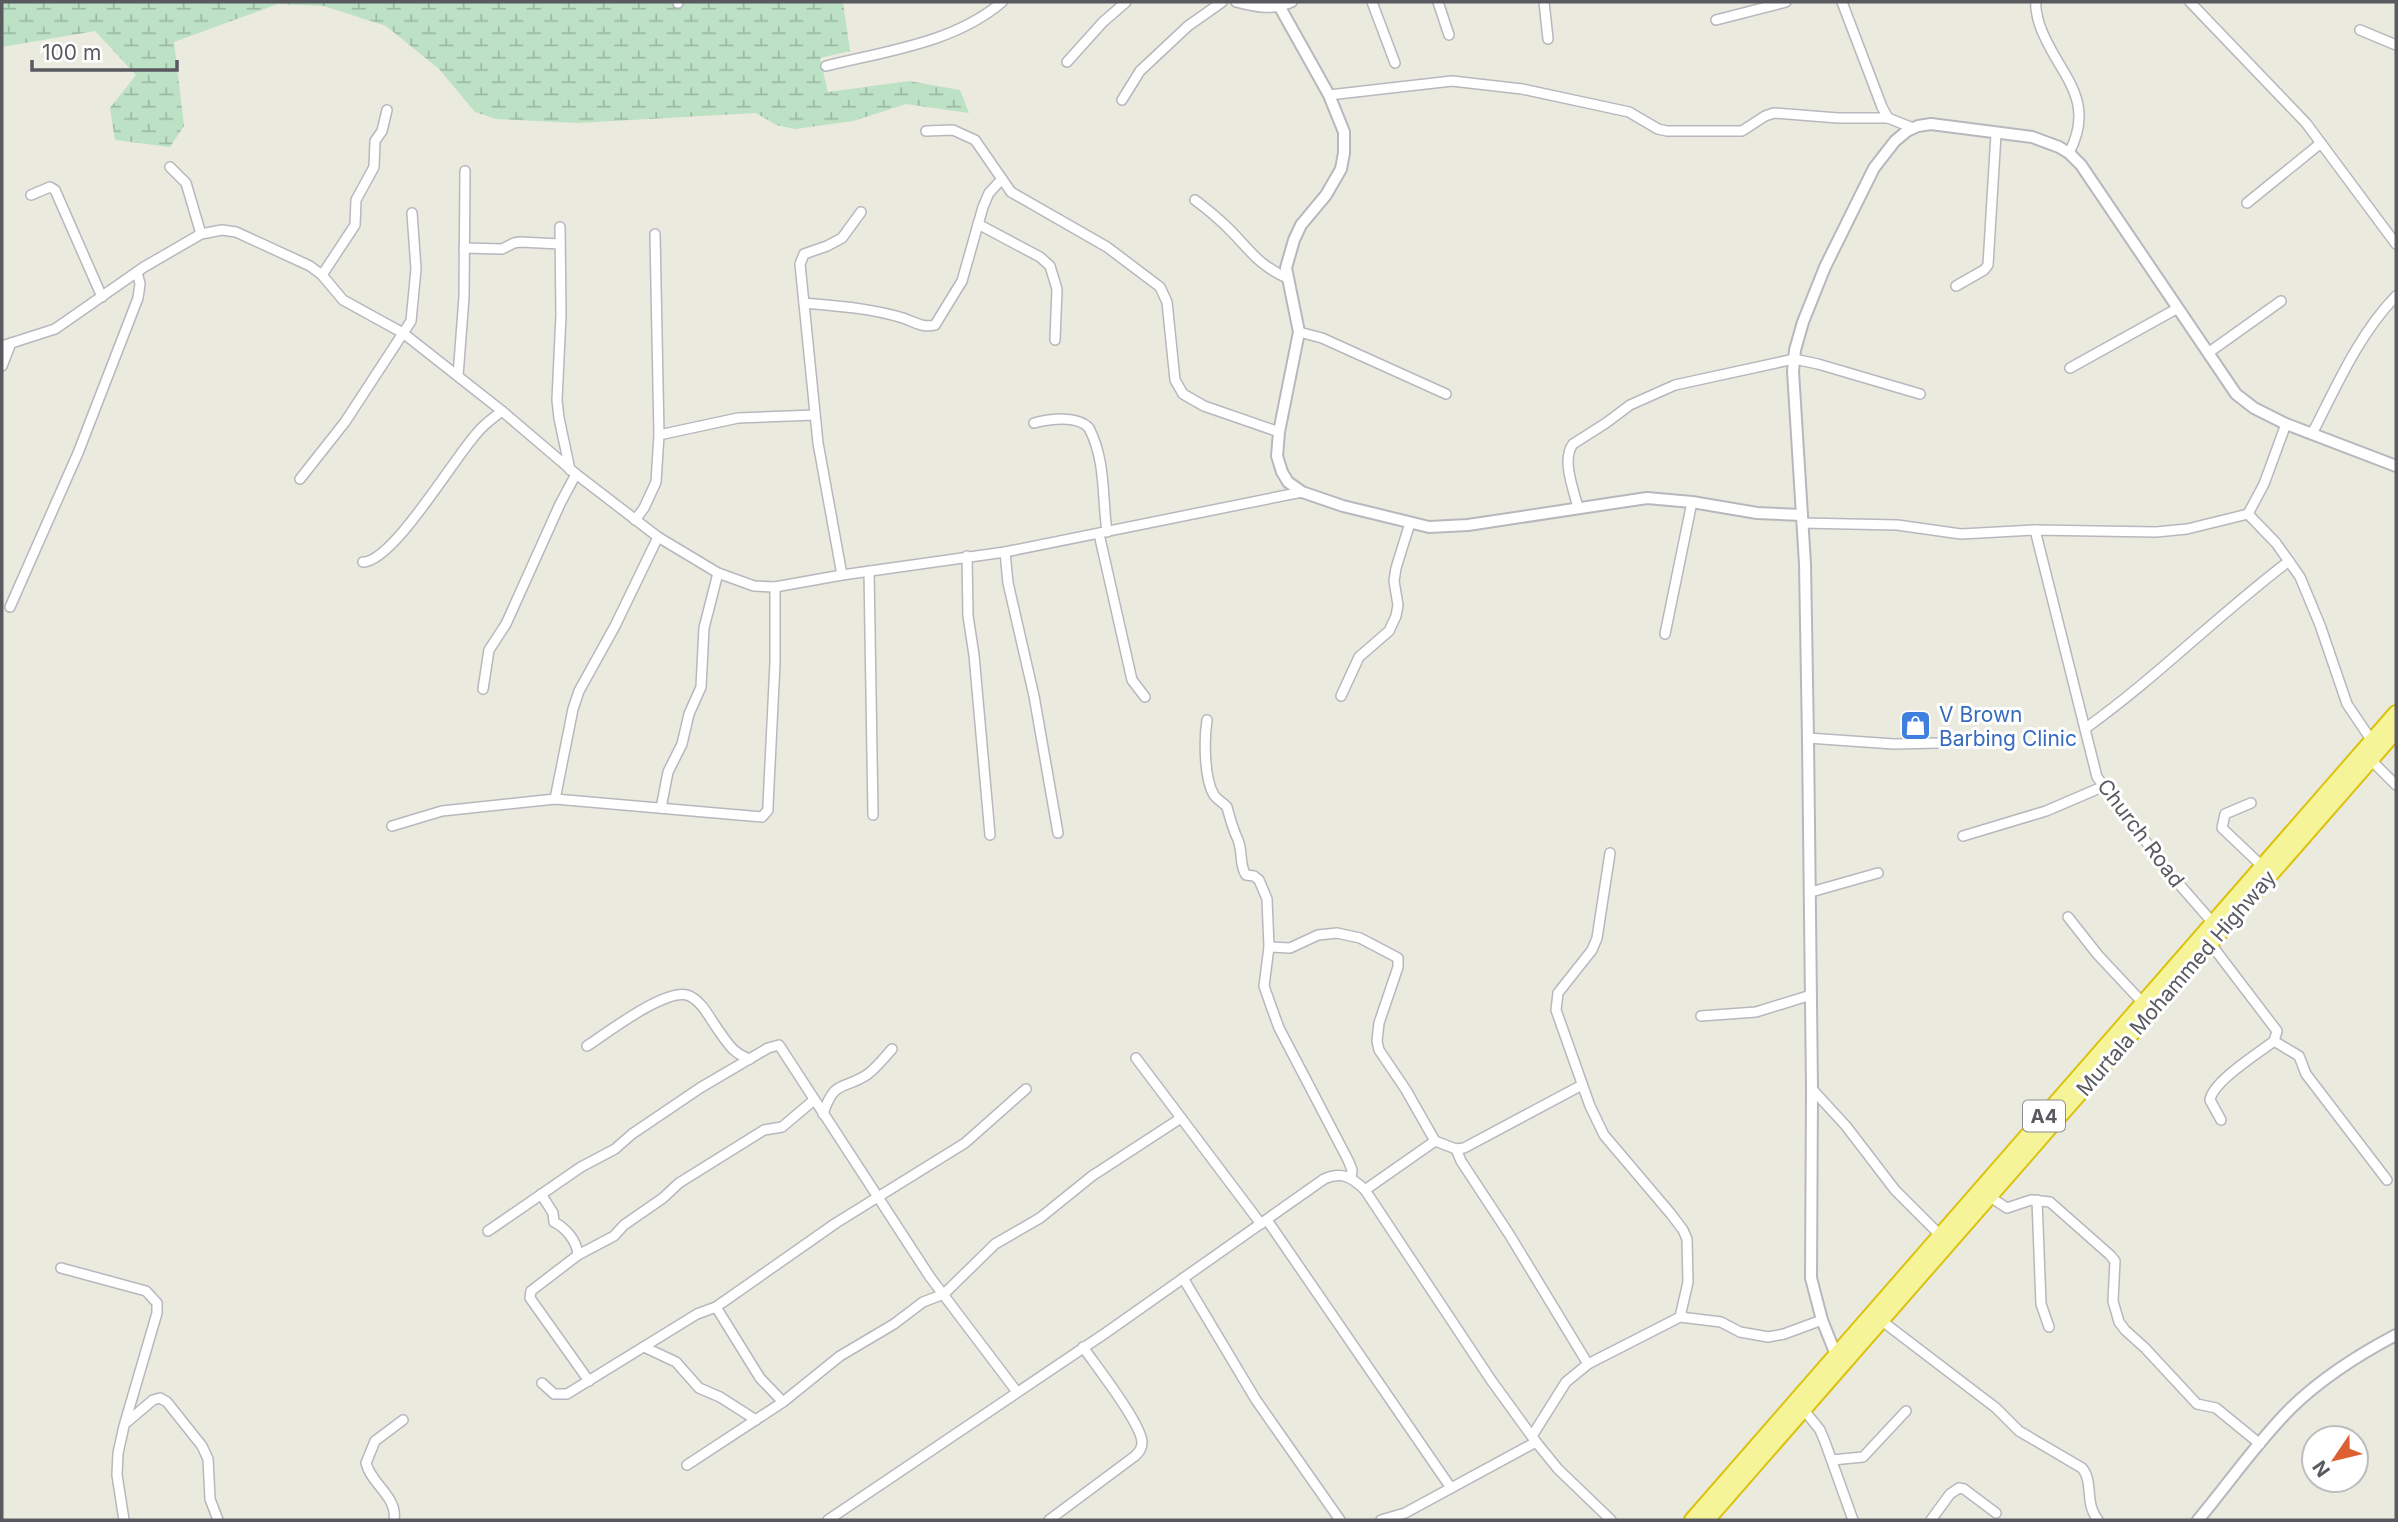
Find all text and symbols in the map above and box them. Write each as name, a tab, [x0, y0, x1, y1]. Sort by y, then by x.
scale bar	[32, 28, 177, 72]
text: 100 m	[42, 40, 101, 65]
place label: V Brown Barbing Clinic	[1939, 702, 2077, 751]
shop icon: V Brown Barbing Clinic	[1899, 709, 1933, 743]
street label: Church Road	[2092, 774, 2190, 892]
street label: Murtala Mohammed Highway	[2071, 865, 2281, 1101]
road number: A4	[2023, 1100, 2065, 1132]
north arrow	[2300, 1424, 2370, 1494]
text: N	[2308, 1456, 2335, 1481]

